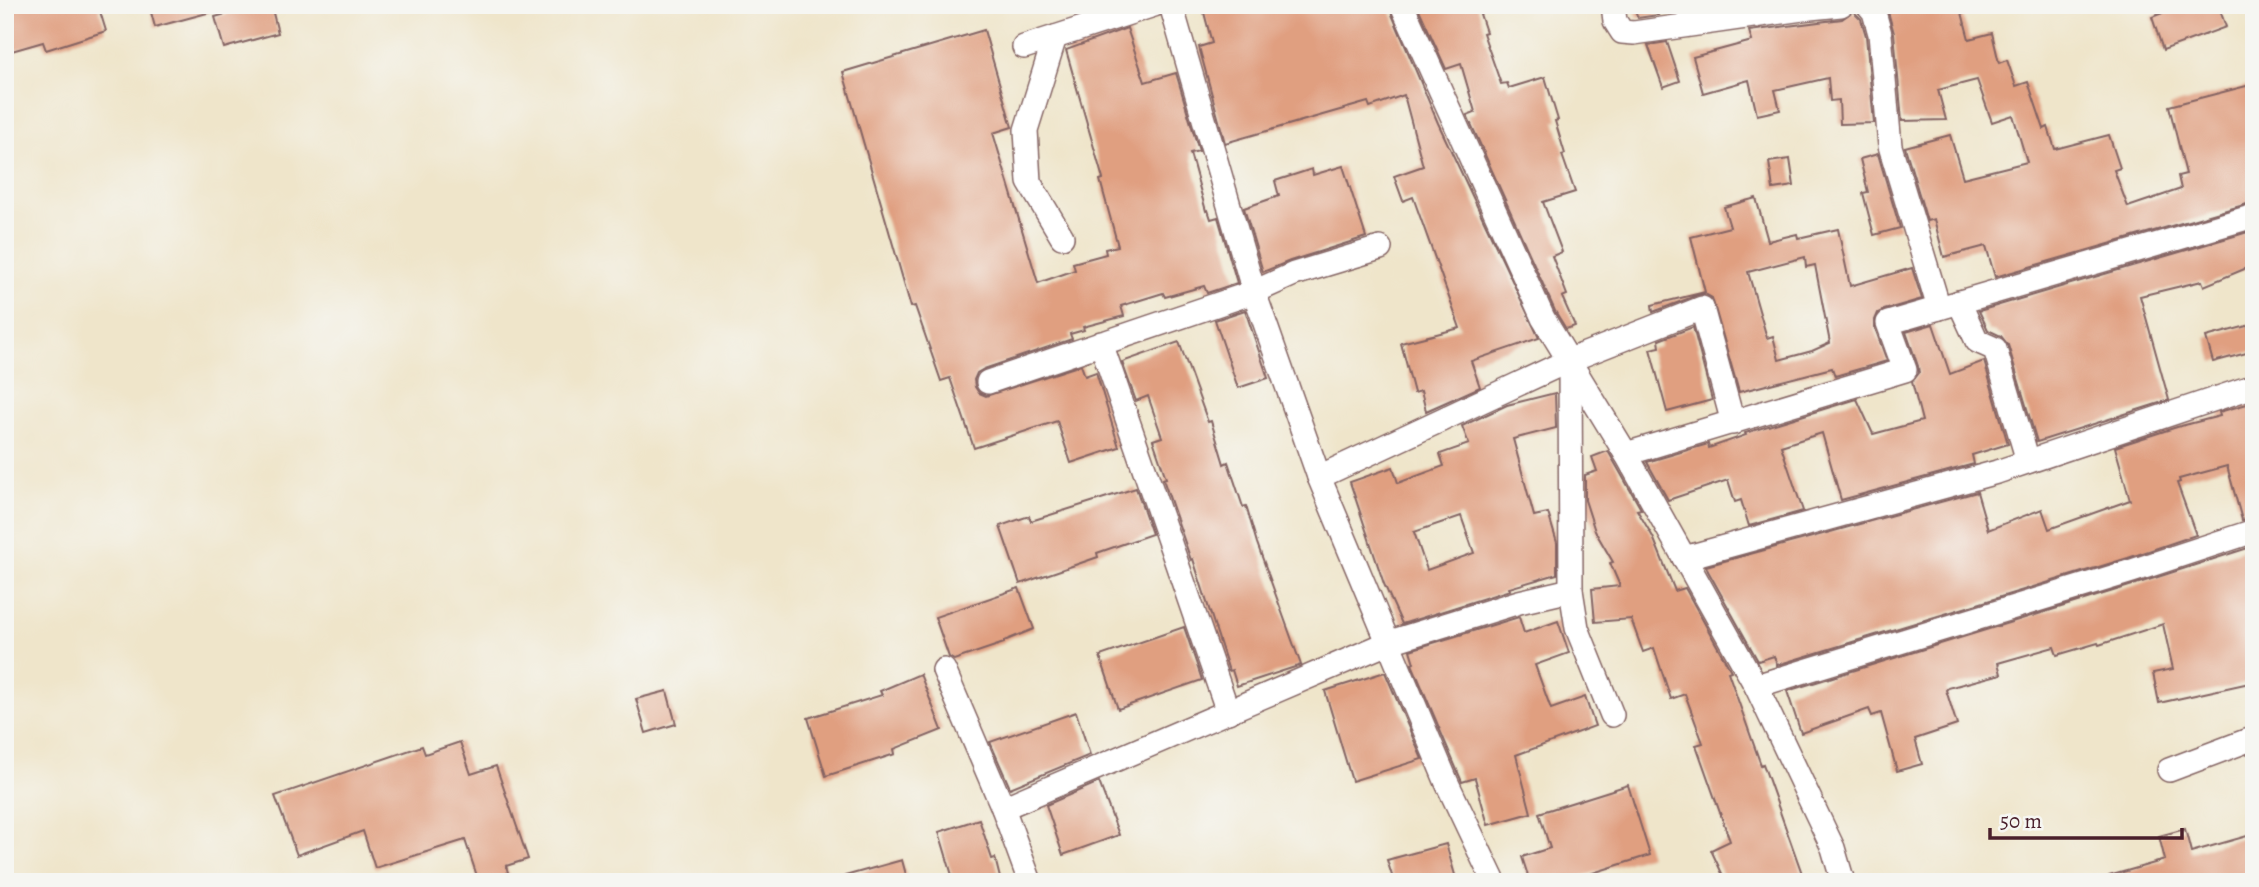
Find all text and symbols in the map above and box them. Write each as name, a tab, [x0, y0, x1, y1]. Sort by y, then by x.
scale bar	[1990, 796, 2182, 840]
text: 50 m	[2000, 807, 2042, 835]

